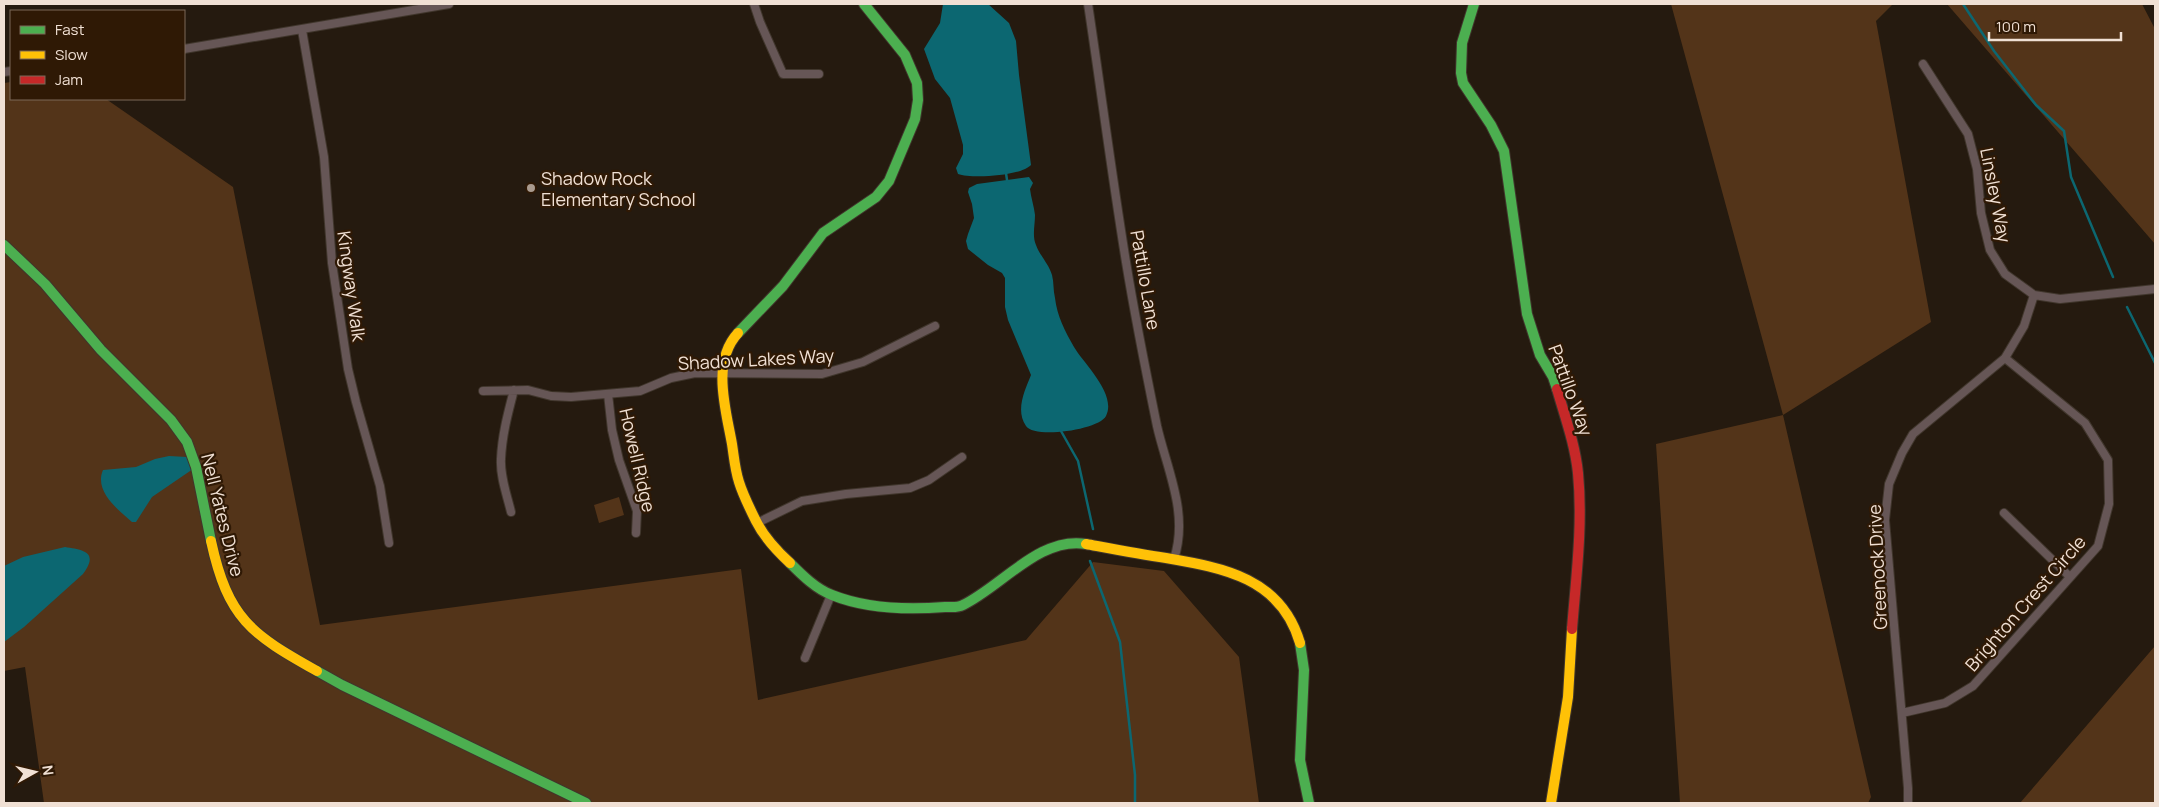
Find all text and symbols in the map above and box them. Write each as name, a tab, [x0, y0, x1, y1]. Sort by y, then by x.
legend	[10, 10, 185, 100]
scale bar	[1989, 10, 2122, 42]
text: 100 m	[1996, 16, 2036, 37]
text: Fast	[55, 19, 84, 40]
text: Slow	[55, 44, 88, 65]
text: Jam	[55, 69, 83, 90]
street label: Linsley Way	[1975, 146, 2017, 245]
place label: Shadow Rock Elementary School	[541, 166, 696, 211]
marker: Shadow Rock Elementary School	[525, 182, 537, 194]
street label: Pattillo Lane	[1125, 228, 1167, 332]
street label: Kingway Walk	[332, 229, 372, 344]
street label: Pattillo Way	[1543, 341, 1599, 440]
street label: Shadow Lakes Way	[677, 343, 835, 375]
street label: Howell Ridge	[614, 406, 662, 514]
street label: Nell Yates Drive	[196, 451, 250, 579]
street label: Greenock Drive	[1862, 504, 1892, 630]
street label: Brighton Crest Circle	[1959, 530, 2091, 676]
north arrow	[10, 747, 60, 797]
text: N	[38, 764, 58, 776]

